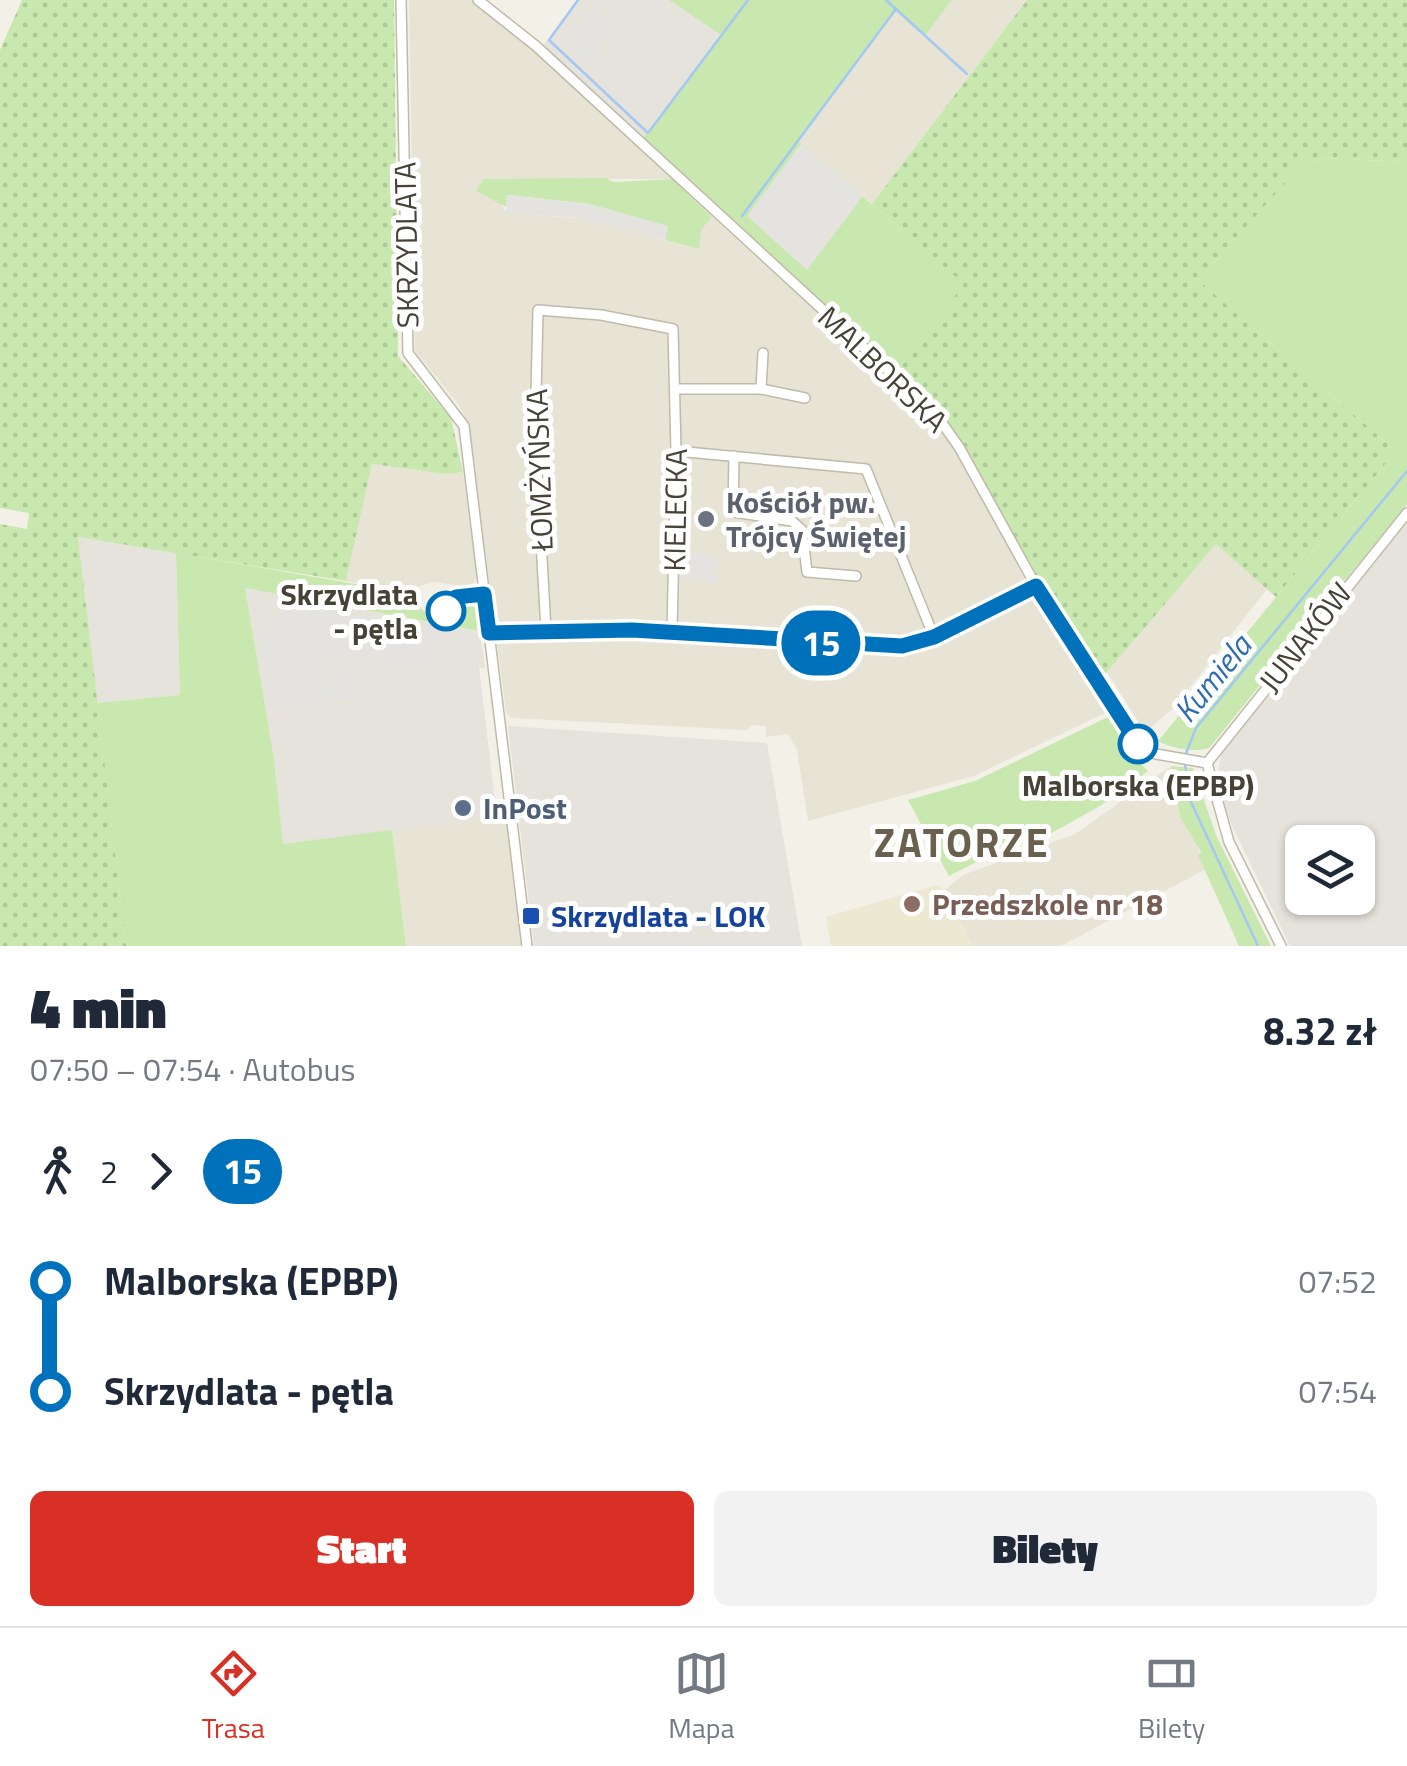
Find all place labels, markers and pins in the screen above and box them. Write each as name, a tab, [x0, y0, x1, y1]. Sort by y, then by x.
place label: Kościół pw. Trójcy Świętej	[726, 479, 906, 559]
marker: Kościół pw. Trójcy Świętej	[695, 508, 717, 530]
place label: Skrzydlata - pętla	[281, 571, 418, 651]
marker: Skrzydlata - pętla	[427, 592, 465, 630]
marker: Malborska (EPBP)	[1119, 725, 1157, 763]
place label: Malborska (EPBP)	[1022, 762, 1254, 808]
place label: InPost	[483, 785, 567, 831]
marker: InPost	[452, 797, 474, 819]
place label: Przedszkole nr 18	[932, 881, 1163, 927]
place label: Skrzydlata - LOK	[551, 893, 765, 939]
marker: Przedszkole nr 18	[901, 893, 923, 915]
marker: Skrzydlata - LOK	[520, 905, 542, 927]

